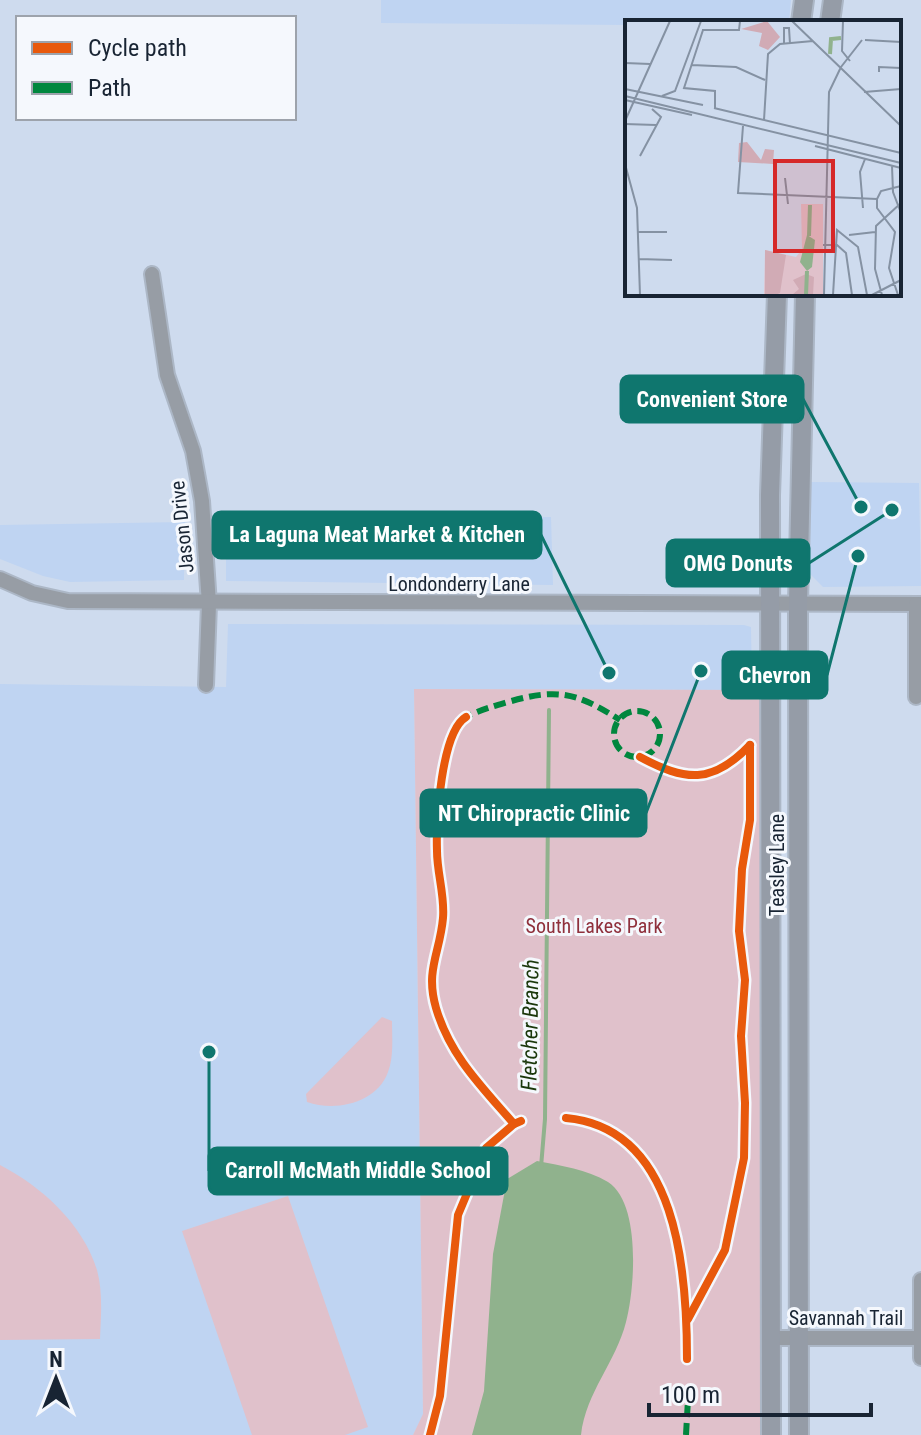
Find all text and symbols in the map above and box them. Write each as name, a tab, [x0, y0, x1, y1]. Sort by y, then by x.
legend	[16, 16, 296, 120]
inset map	[625, 20, 901, 296]
text: Cycle path	[88, 34, 187, 62]
text: Path	[88, 74, 131, 102]
callout: Convenient Store	[621, 376, 803, 422]
text: Convenient Store	[637, 387, 787, 412]
street label: Jason Drive	[165, 480, 199, 574]
callout: La Laguna Meat Market & Kitchen	[213, 512, 541, 558]
text: La Laguna Meat Market & Kitchen	[229, 522, 525, 547]
callout: OMG Donuts	[667, 540, 809, 586]
text: OMG Donuts	[683, 551, 793, 576]
street label: Londonderry Lane	[388, 572, 530, 596]
callout: Chevron	[723, 652, 827, 698]
text: Chevron	[739, 663, 811, 688]
callout: NT Chiropractic Clinic	[421, 790, 646, 836]
text: NT Chiropractic Clinic	[438, 801, 630, 826]
street label: Teasley Lane	[765, 814, 789, 916]
park label: South Lakes Park	[526, 914, 662, 938]
water label: Fletcher Branch	[516, 959, 544, 1091]
callout: Carroll McMath Middle School	[209, 1148, 507, 1194]
text: Carroll McMath Middle School	[225, 1158, 491, 1183]
street label: Savannah Trail	[789, 1306, 903, 1330]
north arrow	[16, 1339, 96, 1419]
text: N	[49, 1347, 63, 1372]
scale bar	[649, 1367, 871, 1417]
text: 100 m	[661, 1381, 720, 1409]

